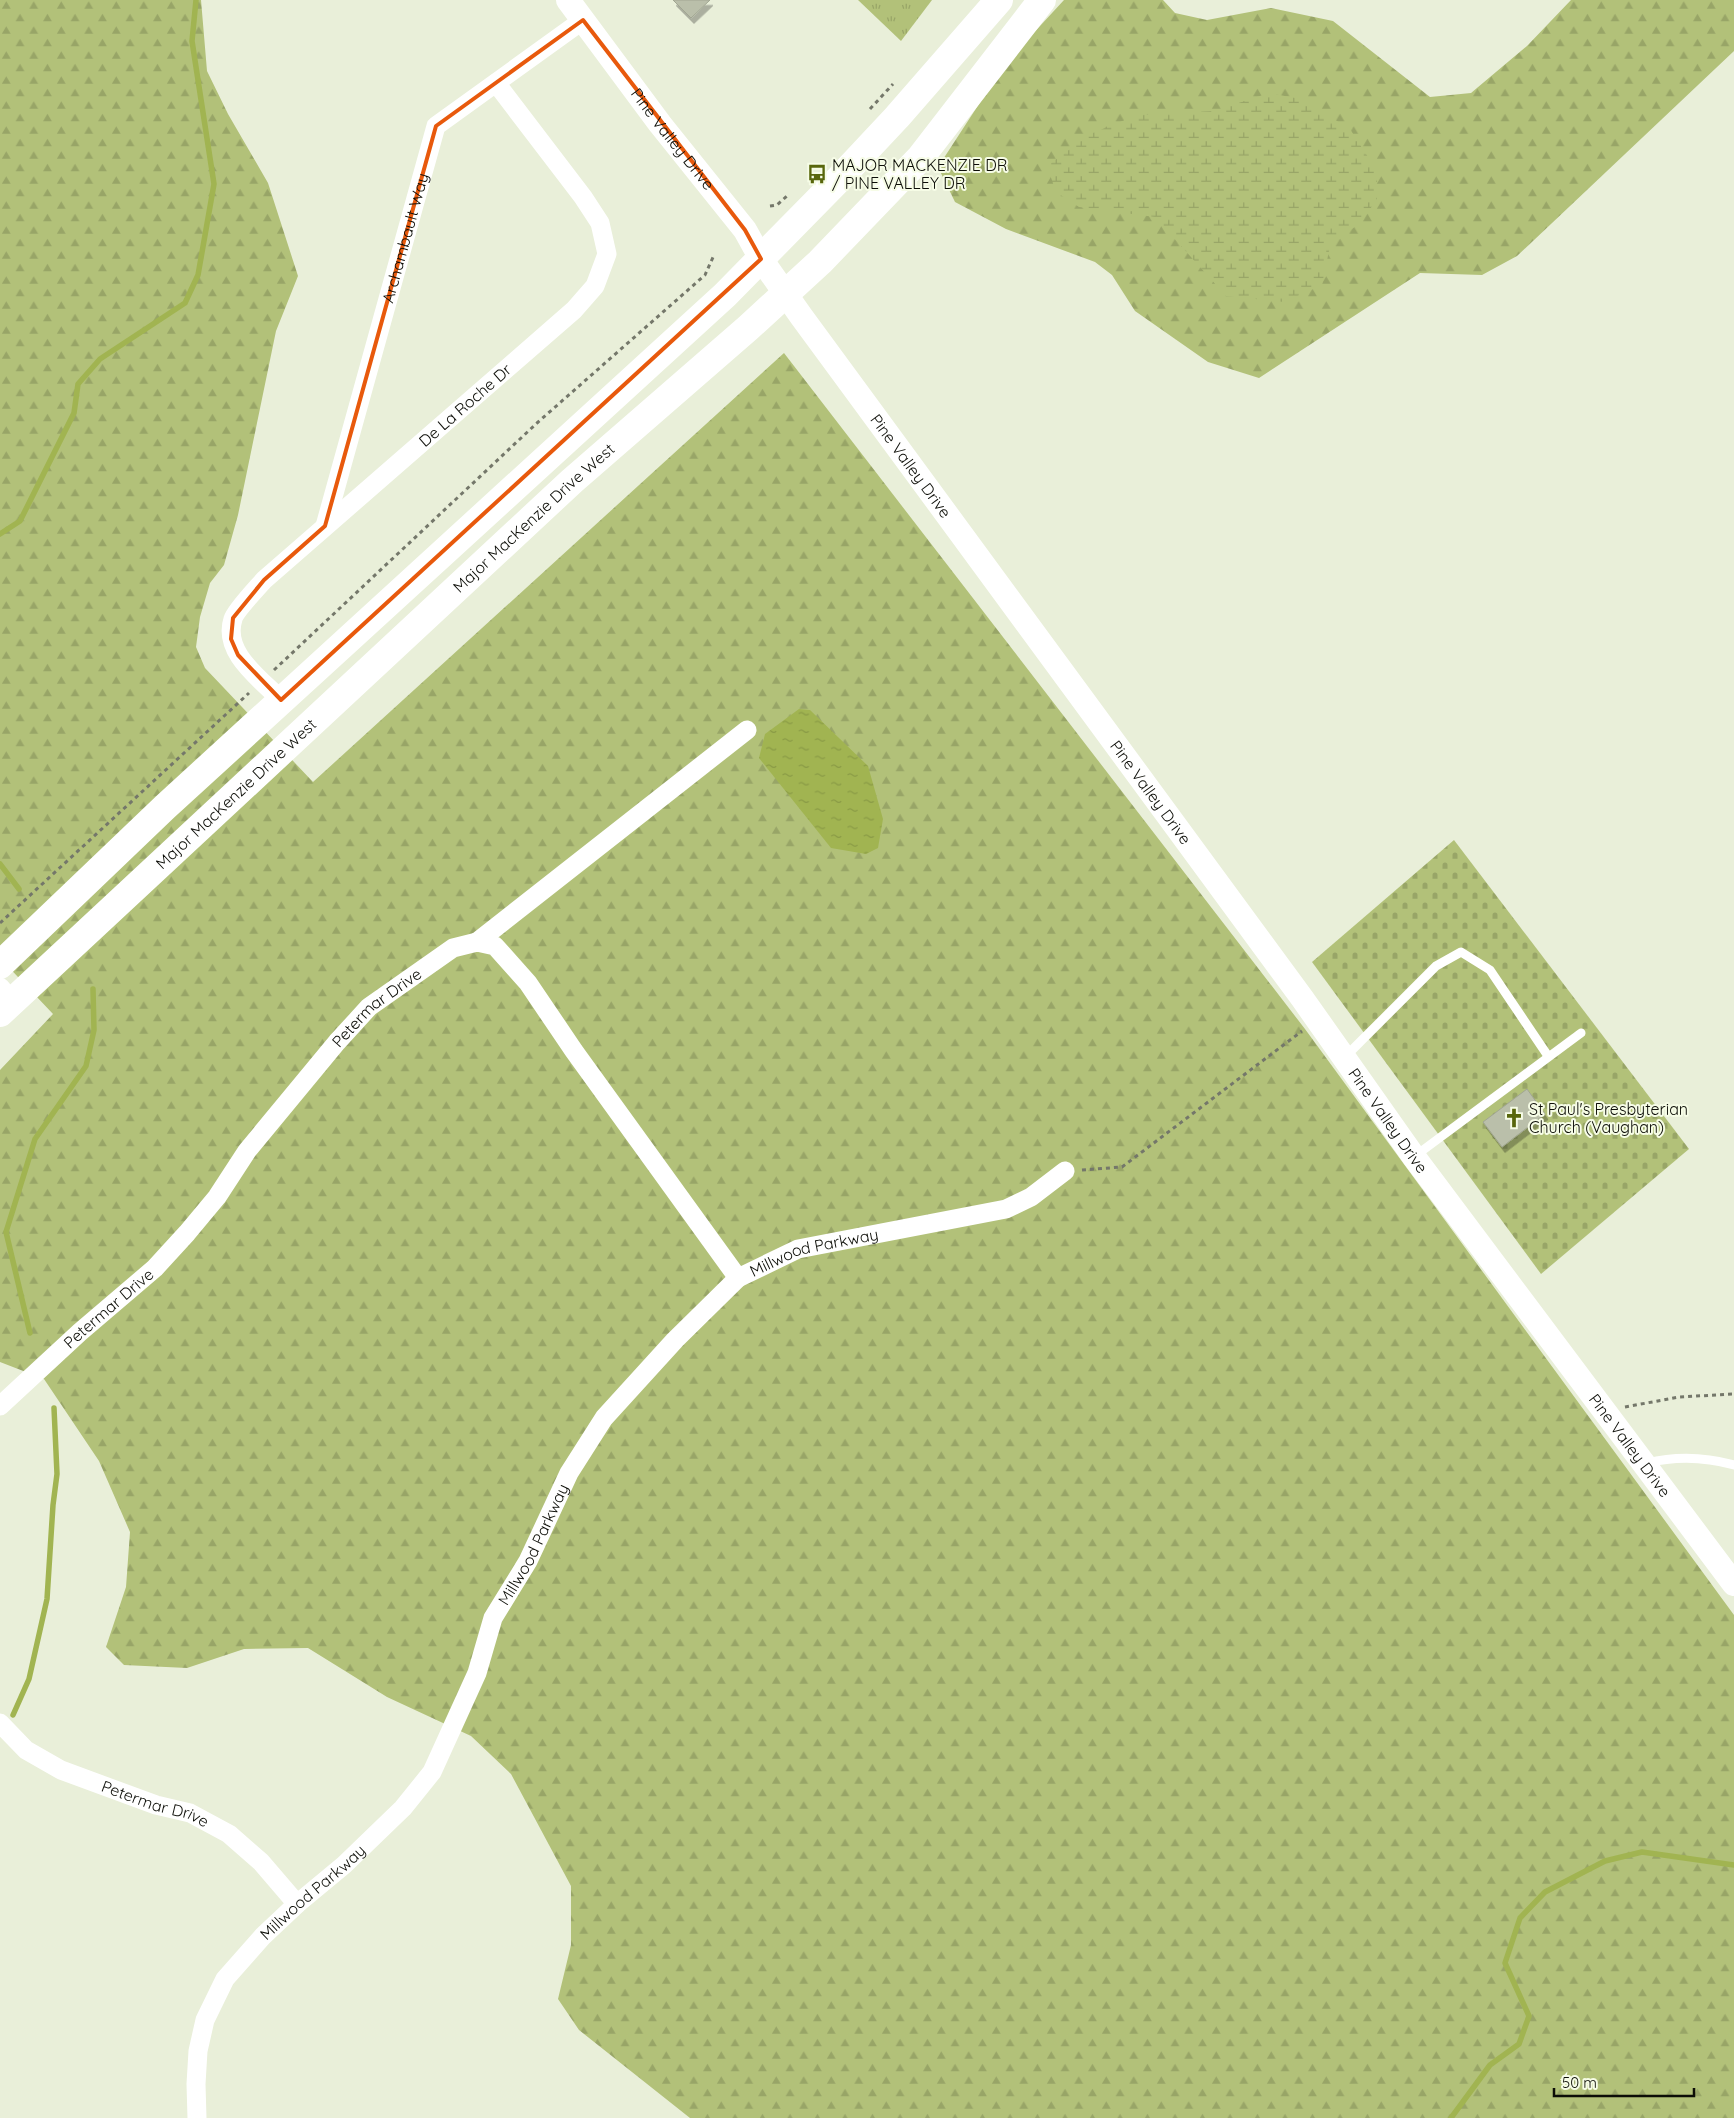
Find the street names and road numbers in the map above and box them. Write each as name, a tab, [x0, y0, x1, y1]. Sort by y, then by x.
street label: Pine Valley Drive	[627, 84, 719, 194]
street label: Archambault Way	[377, 171, 432, 305]
street label: De La Roche Dr	[414, 359, 515, 451]
street label: Pine Valley Drive	[866, 410, 956, 522]
street label: Major MacKenzie Drive West	[449, 439, 619, 597]
street label: Major MacKenzie Drive West	[151, 714, 320, 873]
street label: Pine Valley Drive	[1106, 736, 1196, 848]
street label: Petermar Drive	[327, 963, 425, 1051]
street label: Pine Valley Drive	[1344, 1064, 1432, 1177]
street label: Millwood Parkway	[746, 1224, 880, 1281]
street label: Petermar Drive	[59, 1264, 157, 1352]
street label: Pine Valley Drive	[1585, 1390, 1675, 1501]
street label: Millwood Parkway	[493, 1480, 573, 1609]
street label: Petermar Drive	[99, 1776, 213, 1831]
street label: Millwood Parkway	[255, 1840, 369, 1944]

